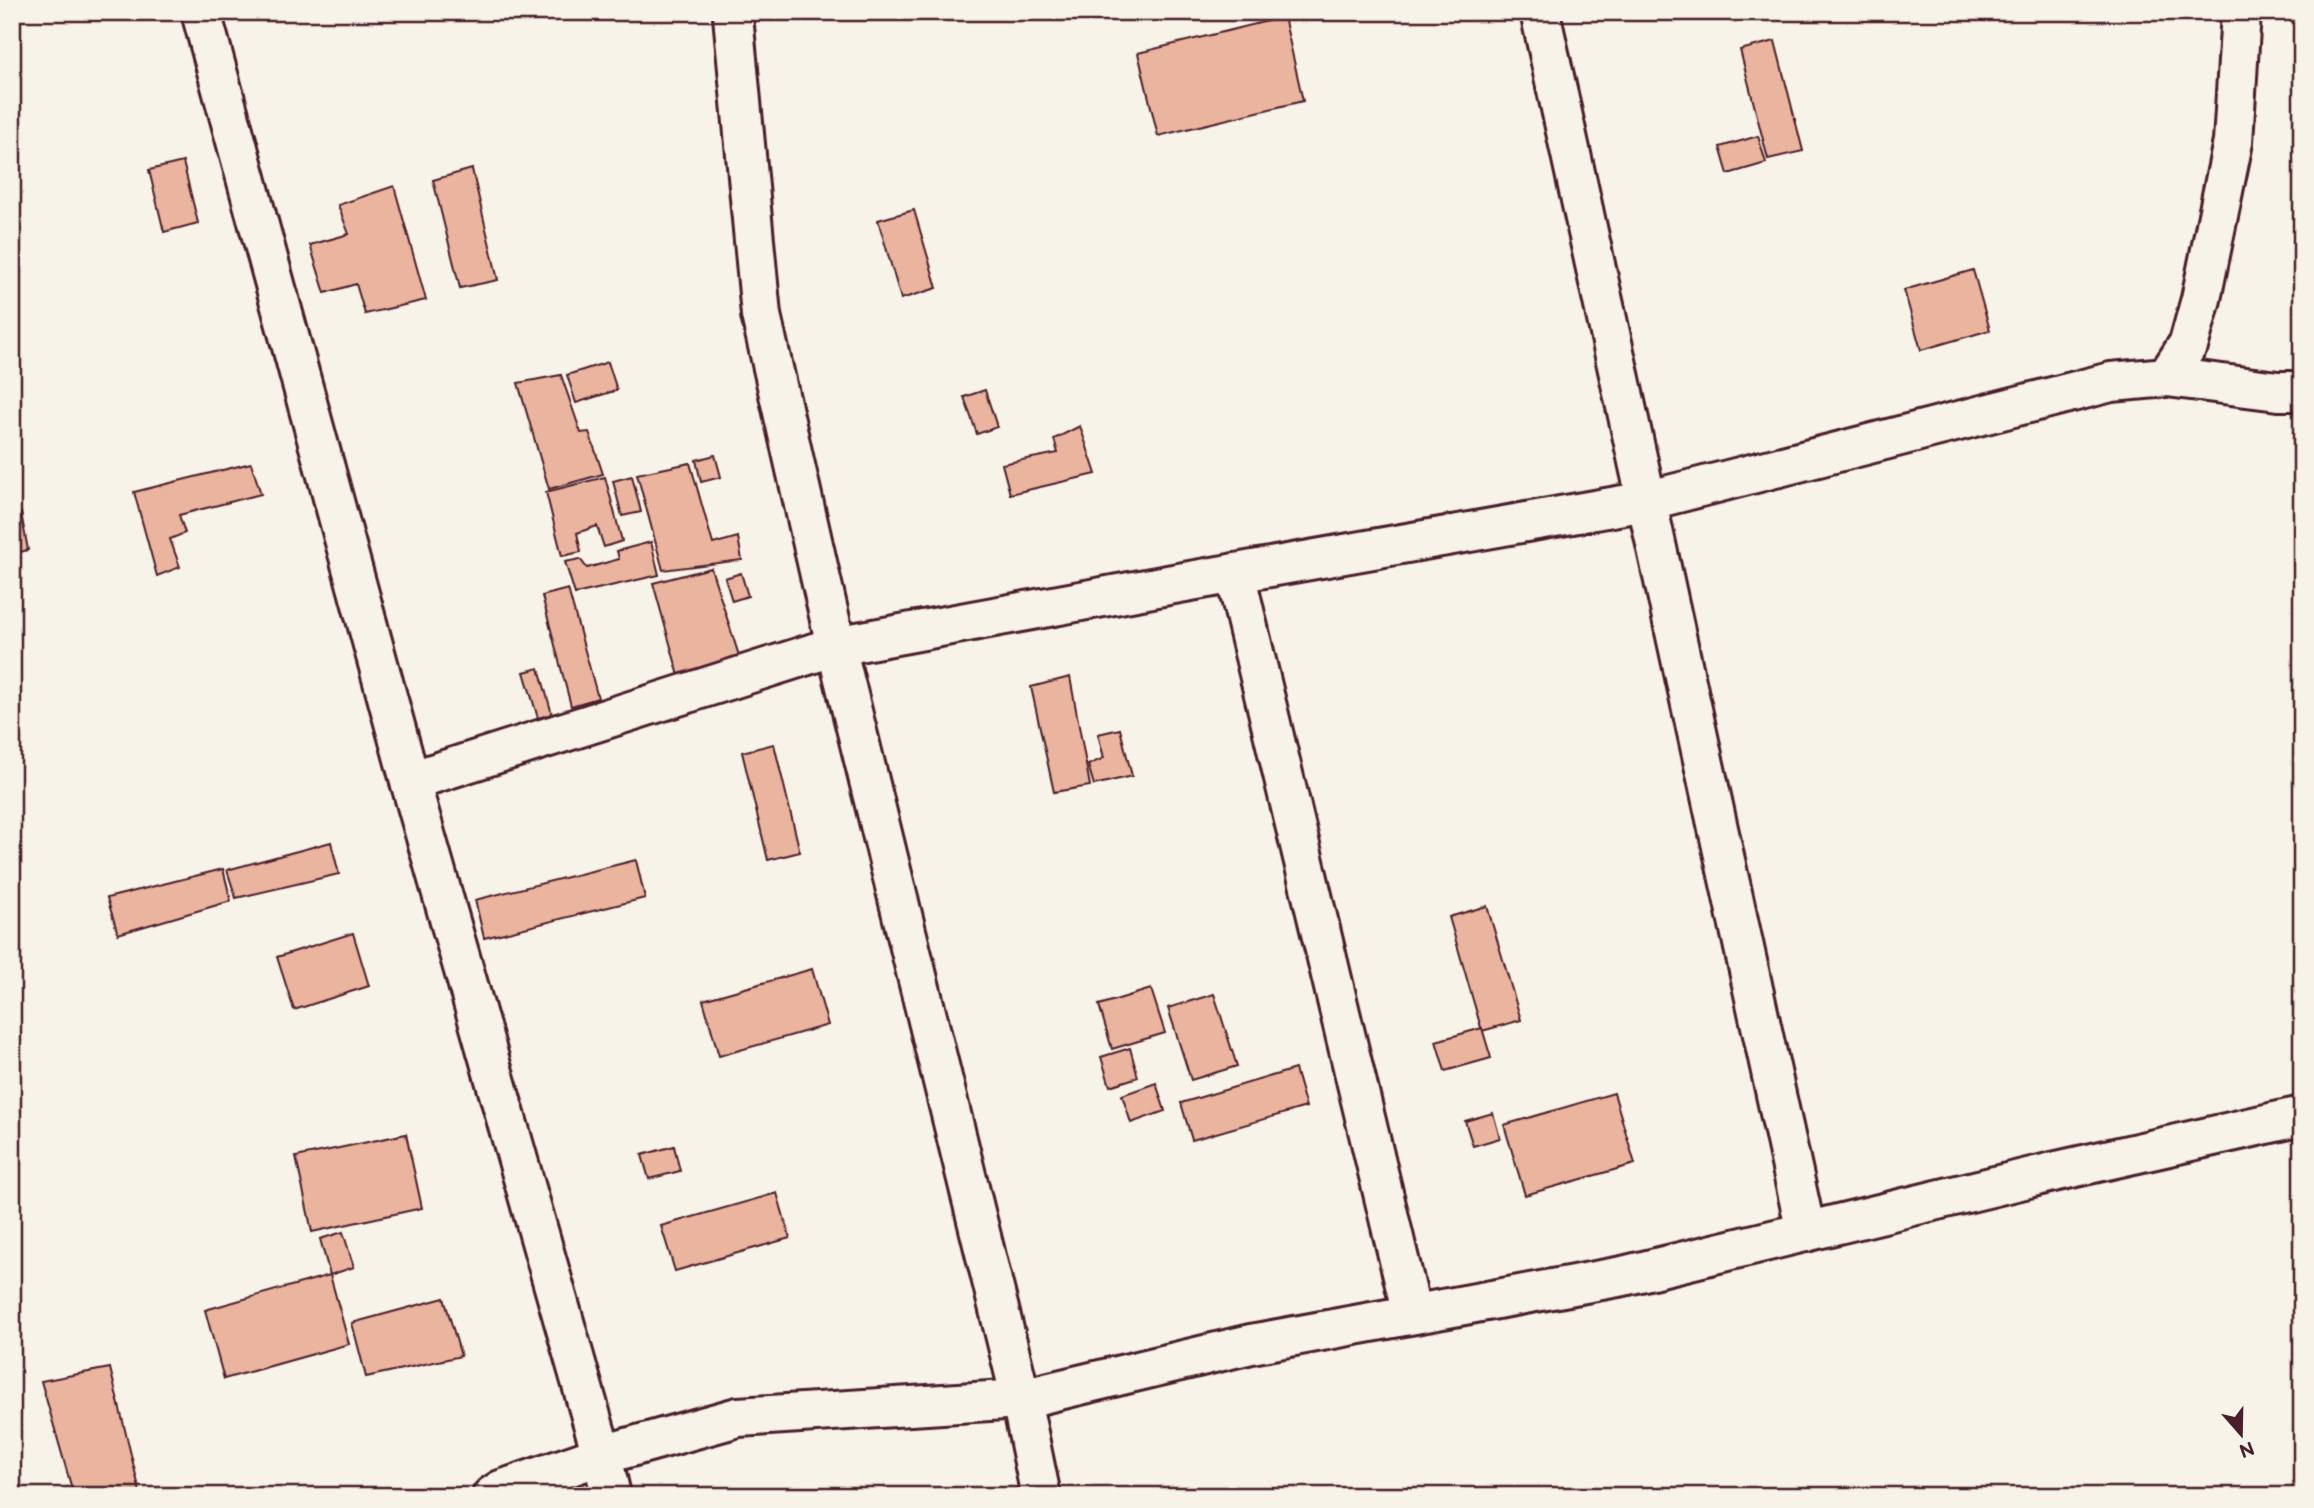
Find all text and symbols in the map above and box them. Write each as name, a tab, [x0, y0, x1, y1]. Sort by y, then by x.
north arrow	[2206, 1400, 2276, 1470]
text: N	[2236, 1435, 2257, 1462]

